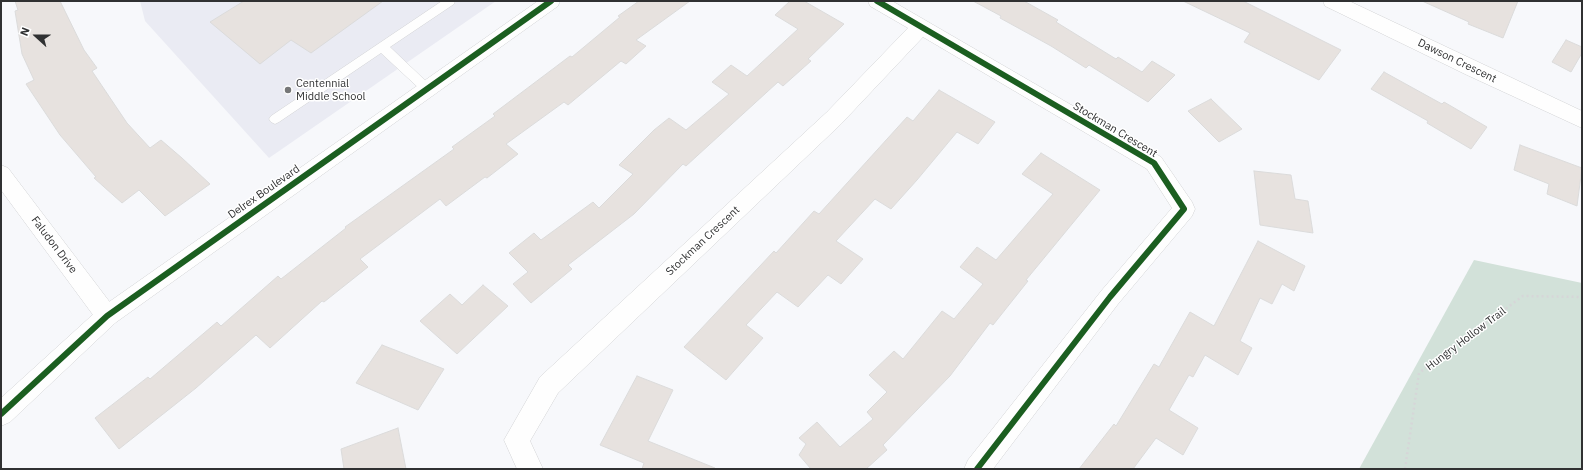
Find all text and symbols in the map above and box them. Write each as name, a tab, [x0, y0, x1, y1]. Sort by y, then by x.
north arrow	[16, 16, 56, 56]
text: N	[17, 25, 33, 38]
street label: Dawson Crescent	[1416, 36, 1498, 86]
place label: Centennial Middle School	[296, 77, 366, 103]
marker: Centennial Middle School	[283, 85, 293, 95]
street label: Stockman Crescent	[1071, 100, 1159, 160]
street label: Delrex Boulevard	[226, 162, 302, 222]
street label: Stockman Crescent	[663, 203, 743, 279]
street label: Faludon Drive	[28, 214, 80, 276]
street label: Hungry Hollow Trail	[1423, 305, 1509, 373]

